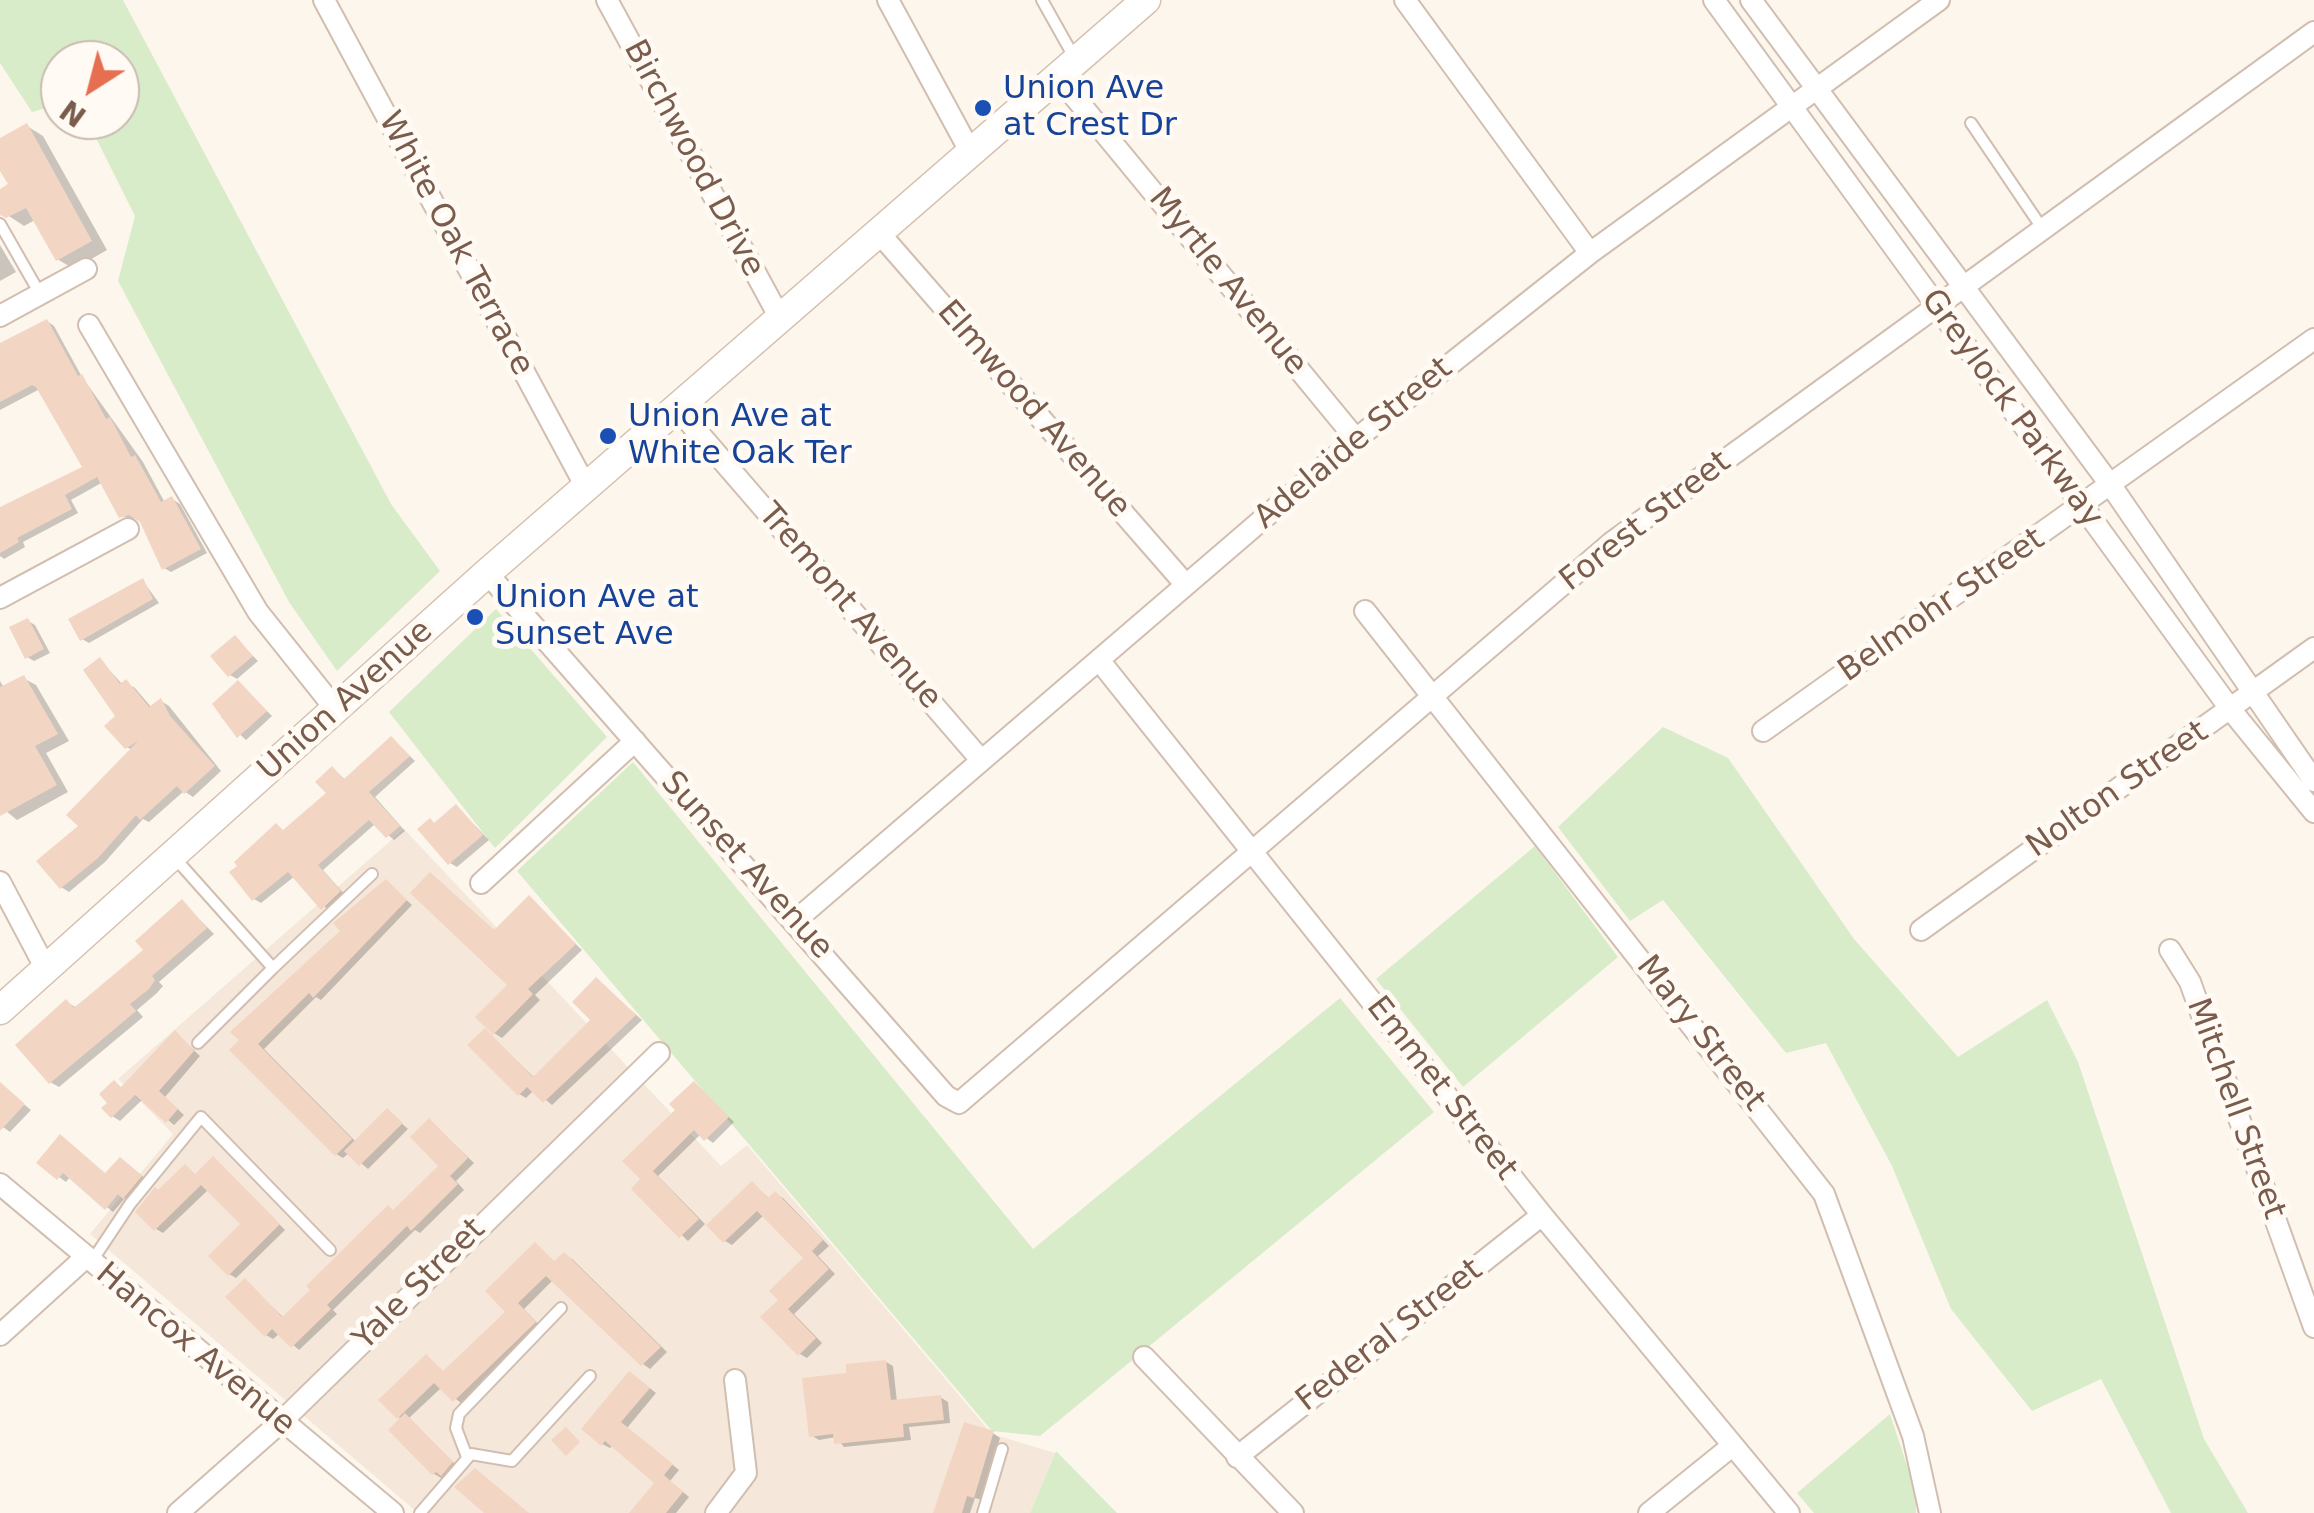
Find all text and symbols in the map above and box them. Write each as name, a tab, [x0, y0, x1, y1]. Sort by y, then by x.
street label: Birchwood Drive	[614, 34, 772, 284]
north arrow	[40, 40, 140, 140]
place label: Union Ave at Crest Dr	[1003, 71, 1177, 146]
text: N	[54, 93, 92, 133]
marker: Union Ave at Crest Dr	[972, 97, 994, 119]
street label: White Oak Terrace	[369, 106, 541, 382]
street label: Myrtle Avenue	[1140, 181, 1314, 383]
street label: Greylock Parkway	[1912, 283, 2110, 535]
street label: Elmwood Avenue	[928, 294, 1138, 526]
street label: Adelaide Street	[1247, 350, 1461, 538]
place label: Union Ave at White Oak Ter	[628, 399, 852, 474]
marker: Union Ave at White Oak Ter	[597, 425, 619, 447]
street label: Forest Street	[1553, 444, 1739, 600]
street label: Tremont Avenue	[749, 496, 949, 718]
street label: Belmohr Street	[1832, 521, 2052, 691]
place label: Union Ave at Sunset Ave	[495, 580, 699, 655]
marker: Union Ave at Sunset Ave	[464, 606, 486, 628]
street label: Union Avenue	[251, 613, 441, 789]
street label: Nolton Street	[2020, 713, 2216, 867]
street label: Sunset Avenue	[652, 764, 840, 968]
street label: Mary Street	[1627, 949, 1773, 1119]
street label: Emmet Street	[1357, 990, 1525, 1188]
street label: Mitchell Street	[2177, 994, 2293, 1224]
street label: Yale Street	[346, 1211, 494, 1359]
street label: Federal Street	[1289, 1251, 1491, 1421]
street label: Hancox Avenue	[88, 1256, 302, 1444]

